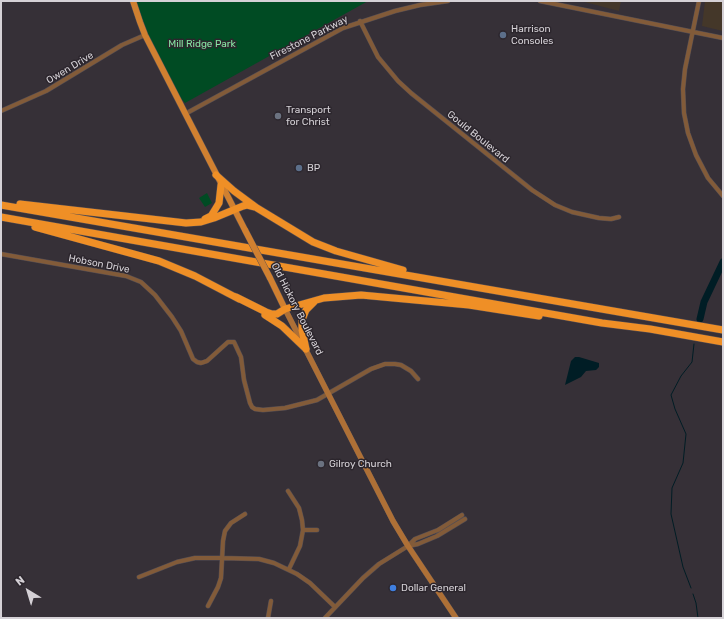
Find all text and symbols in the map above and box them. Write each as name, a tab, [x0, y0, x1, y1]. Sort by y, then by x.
street label: Firestone Parkway	[268, 13, 350, 63]
place label: Harrison Consoles	[511, 23, 553, 46]
marker: Harrison Consoles	[498, 30, 508, 40]
park label: Mill Ridge Park	[168, 38, 236, 50]
street label: Owen Drive	[44, 49, 96, 87]
place label: Transport for Christ	[286, 104, 331, 128]
street label: Gould Boulevard	[445, 108, 511, 166]
marker: Transport for Christ	[273, 111, 283, 121]
place label: BP	[307, 162, 320, 174]
marker: BP	[294, 163, 304, 173]
street label: Hobson Drive	[67, 252, 131, 276]
street label: Old Hickory Boulevard	[269, 261, 325, 357]
place label: Gilroy Church	[329, 458, 392, 470]
marker: Gilroy Church	[316, 459, 326, 469]
north arrow	[8, 571, 48, 611]
text: N	[13, 574, 27, 589]
place label: Dollar General	[401, 582, 466, 594]
marker: Dollar General	[388, 583, 398, 593]

